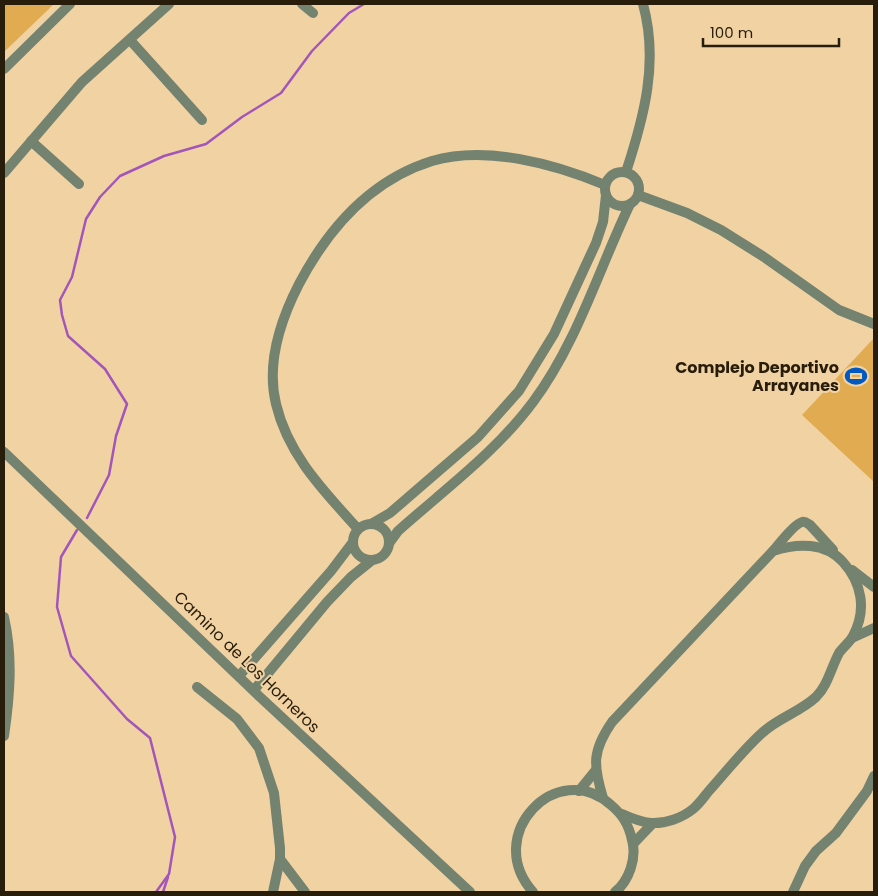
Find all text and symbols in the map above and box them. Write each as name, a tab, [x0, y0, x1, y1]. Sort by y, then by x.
scale bar	[703, 15, 839, 47]
text: 100 m	[710, 22, 753, 43]
place label: Complejo Deportivo Arrayanes	[675, 356, 839, 397]
sports icon: Complejo Deportivo Arrayanes	[843, 363, 869, 389]
street label: Camino de Los Horneros	[169, 586, 325, 738]

